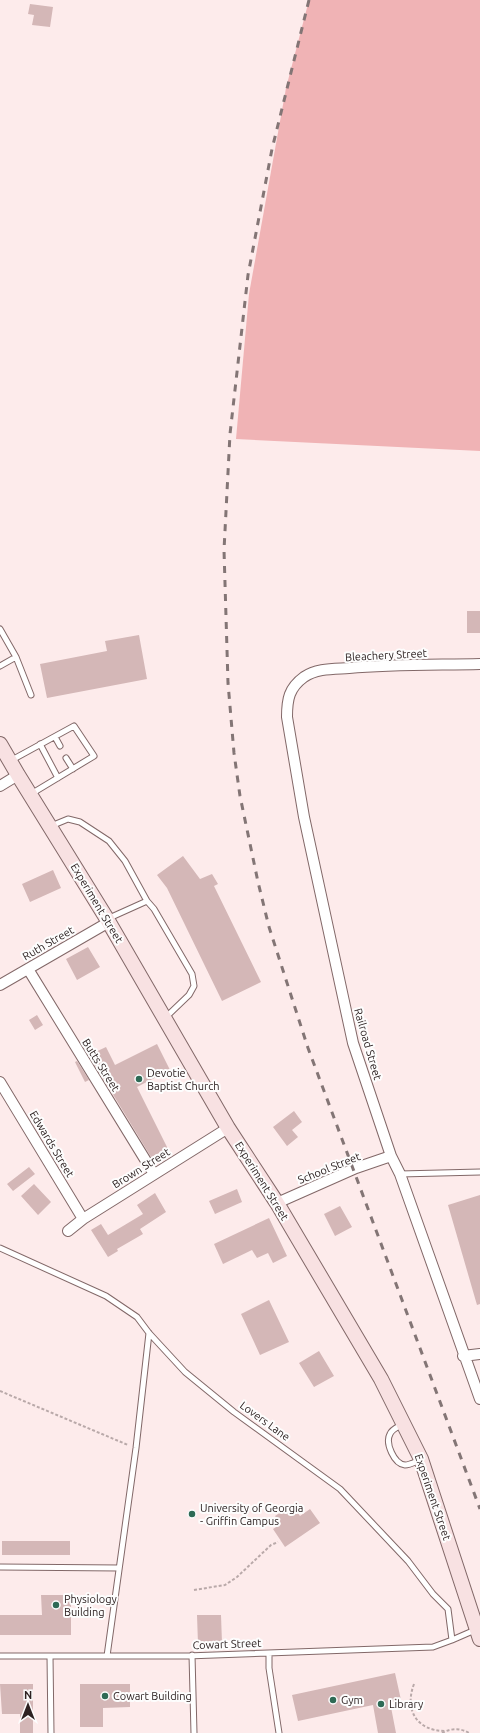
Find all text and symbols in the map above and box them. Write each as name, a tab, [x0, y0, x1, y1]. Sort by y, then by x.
street label: Bleachery Street	[345, 647, 428, 663]
street label: Experiment Street	[69, 861, 126, 945]
street label: Ruth Street	[20, 923, 76, 962]
street label: Railroad Street	[352, 1007, 384, 1082]
street label: Butts Street	[80, 1036, 122, 1094]
place label: Devotie Baptist Church	[147, 1067, 220, 1092]
marker: Devotie Baptist Church	[134, 1074, 144, 1084]
street label: Edwards Street	[27, 1109, 77, 1180]
street label: Experiment Street	[233, 1139, 291, 1223]
street label: Brown Street	[110, 1145, 173, 1190]
street label: School Street	[296, 1150, 363, 1186]
street label: Lovers Lane	[238, 1399, 292, 1443]
street label: Experiment Street	[413, 1452, 454, 1542]
place label: University of Georgia - Griffin Campus	[200, 1502, 303, 1527]
marker: University of Georgia - Griffin Campus	[187, 1509, 197, 1519]
place label: Physiology Building	[64, 1593, 118, 1618]
marker: Physiology Building	[51, 1600, 61, 1610]
street label: Cowart Street	[192, 1637, 262, 1651]
north arrow	[8, 1685, 48, 1725]
text: N	[24, 1689, 32, 1701]
place label: Cowart Building	[113, 1690, 192, 1702]
marker: Cowart Building	[100, 1691, 110, 1701]
place label: Gym	[341, 1694, 363, 1706]
marker: Gym	[328, 1695, 338, 1705]
place label: Library	[389, 1698, 424, 1710]
marker: Library	[376, 1699, 386, 1709]

